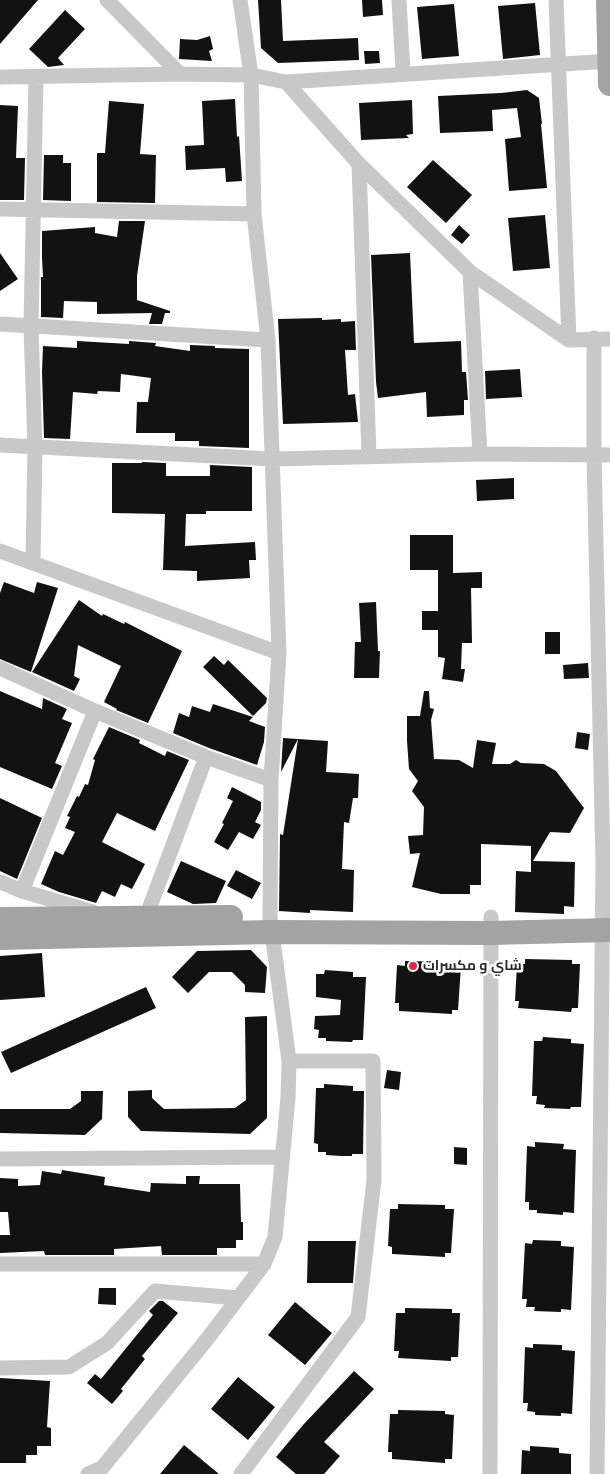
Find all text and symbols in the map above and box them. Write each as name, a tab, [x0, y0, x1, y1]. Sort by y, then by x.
place label: شاي و مكسرات	[423, 958, 522, 974]
marker: شاي و مكسرات	[407, 960, 419, 972]

